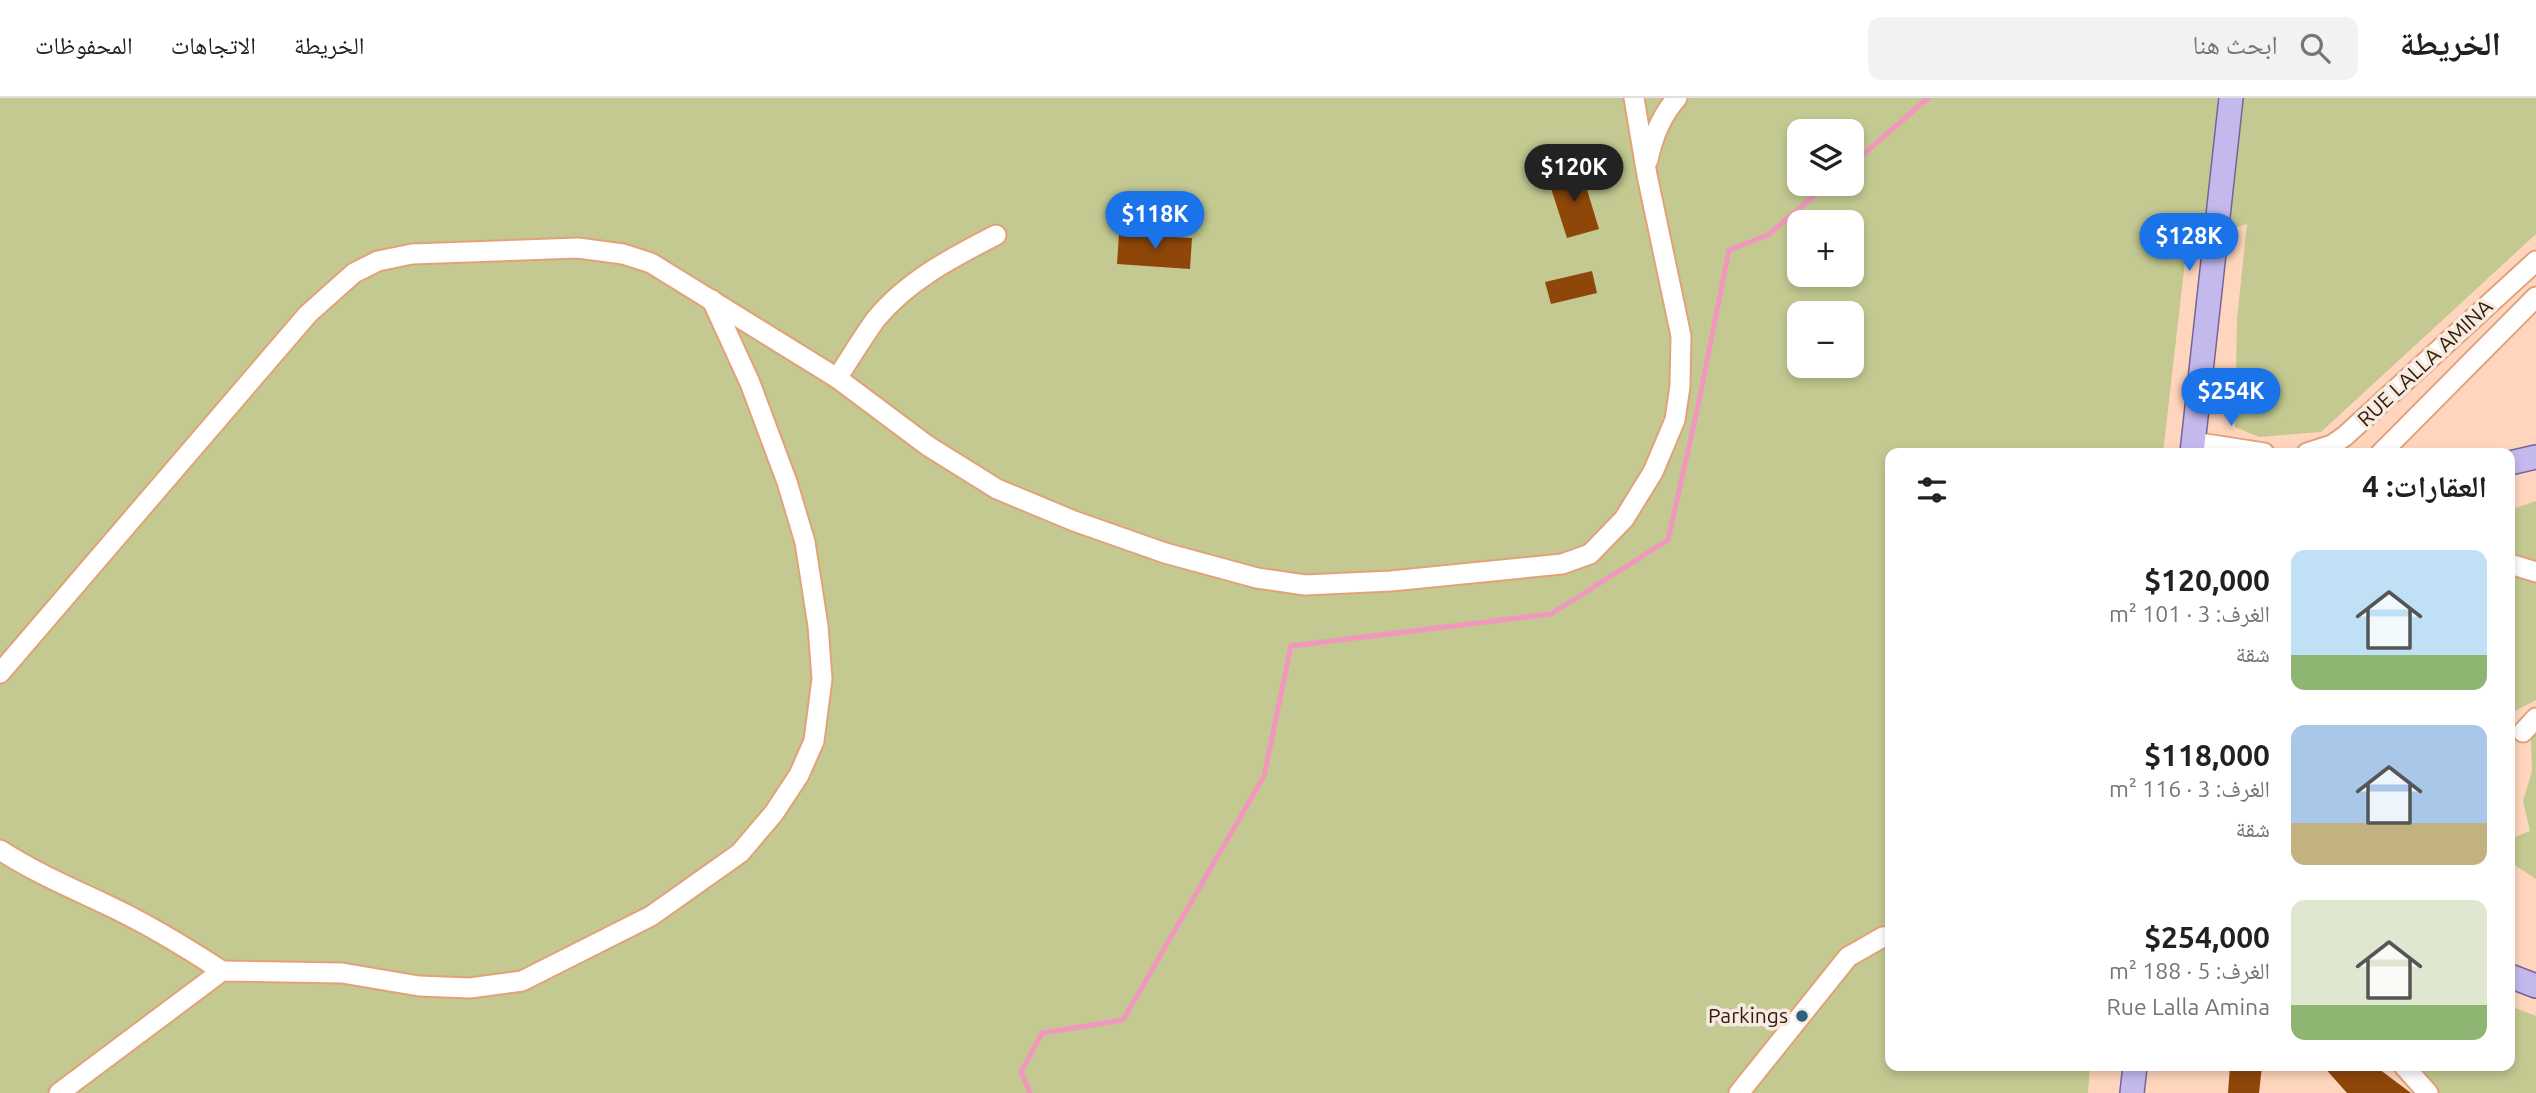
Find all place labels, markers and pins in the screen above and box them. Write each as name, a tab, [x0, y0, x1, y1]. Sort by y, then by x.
pin: $120K	[1525, 144, 1623, 204]
pin: $118K	[1106, 192, 1204, 251]
pin: $128K	[2140, 214, 2238, 273]
pin: $254K	[2182, 368, 2280, 428]
place label: Parkings	[1708, 1003, 1788, 1027]
marker: Parkings	[1794, 1008, 1810, 1024]

